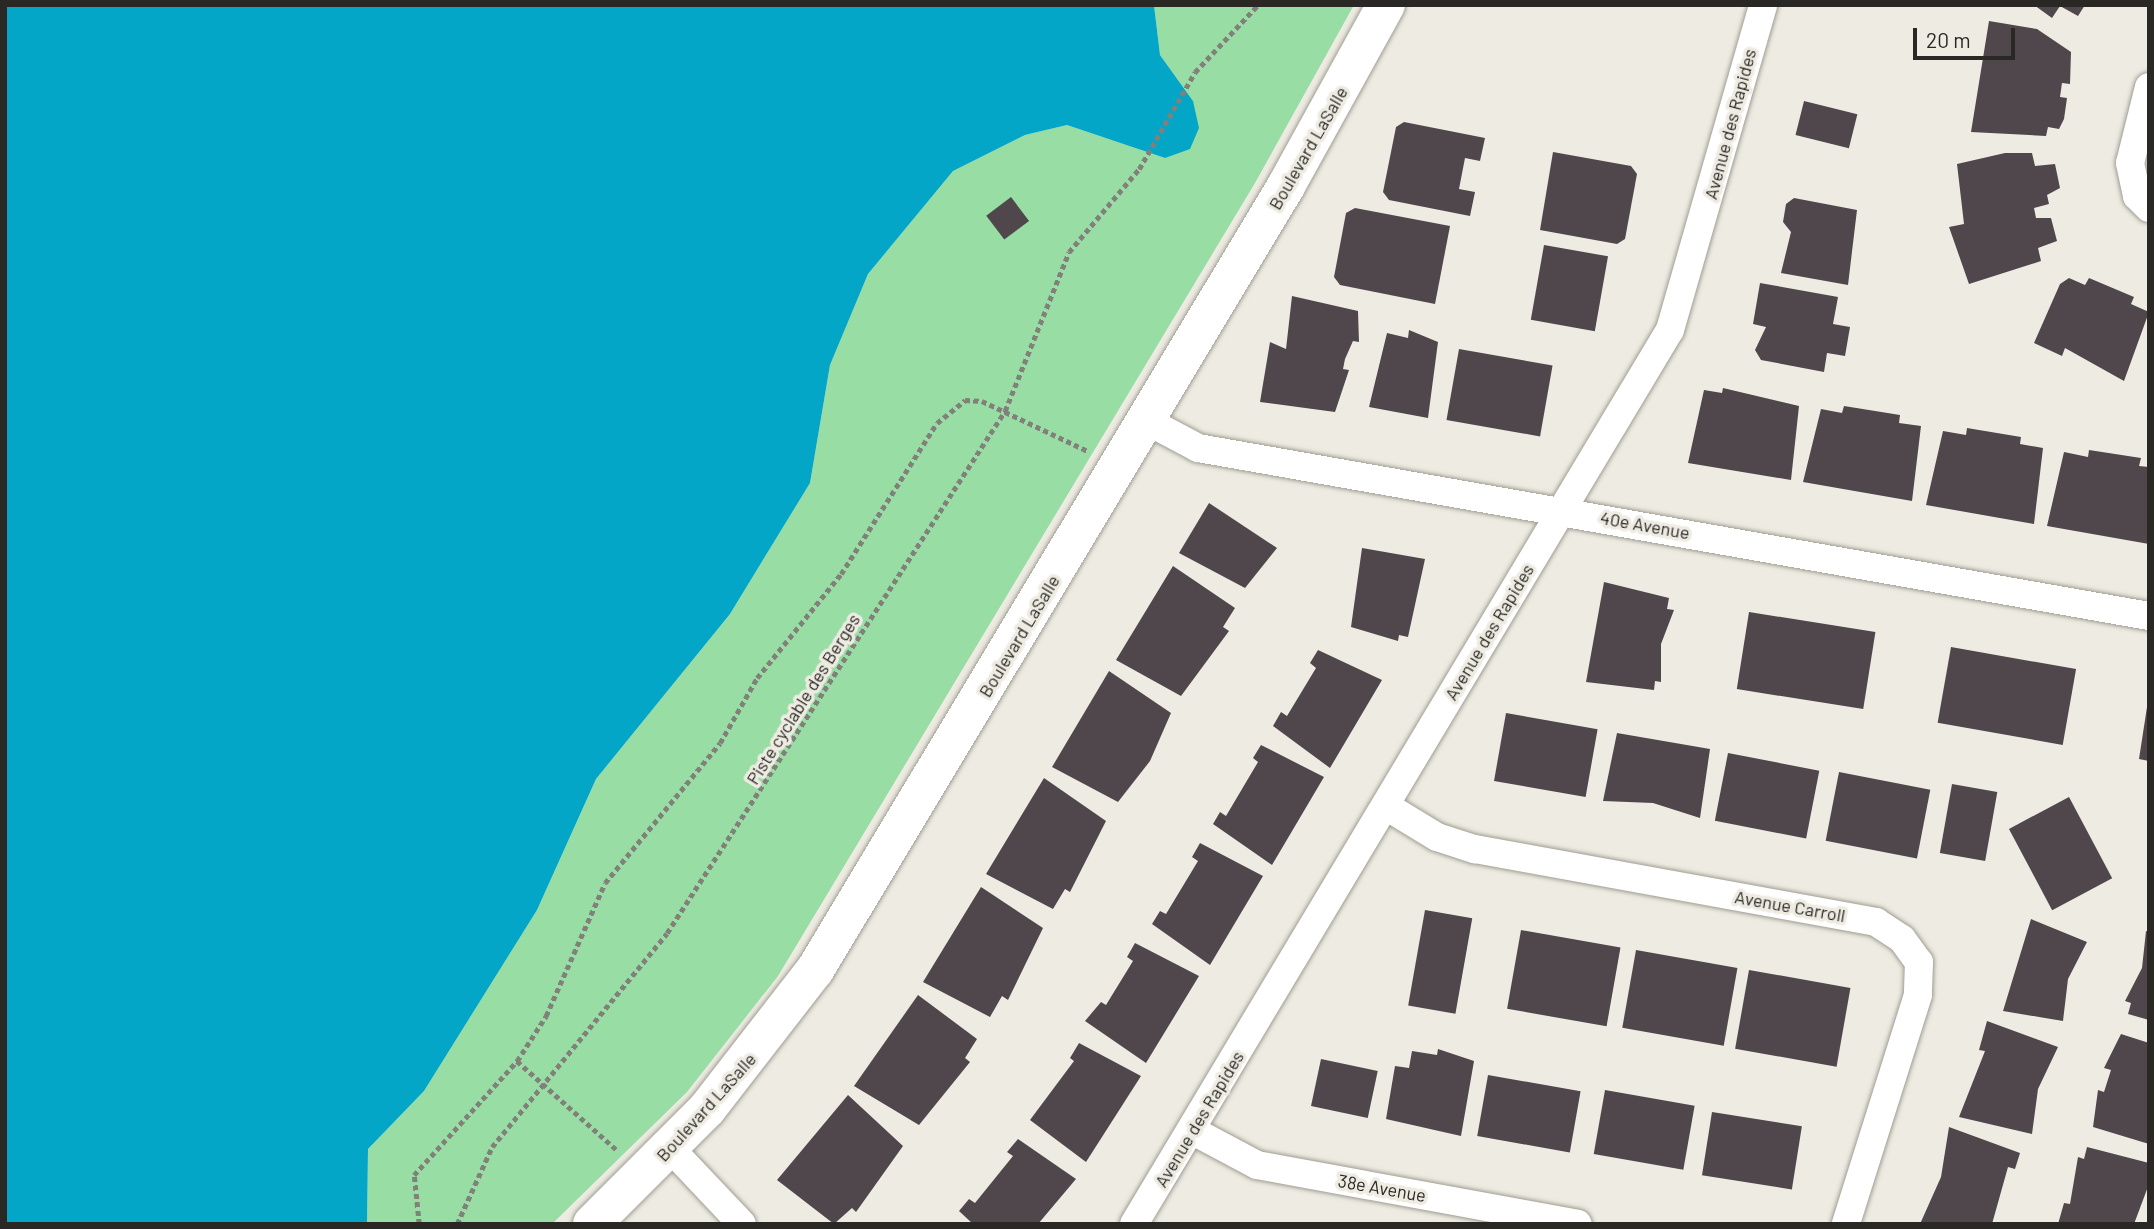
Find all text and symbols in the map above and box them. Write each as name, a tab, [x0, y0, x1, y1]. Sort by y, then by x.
scale bar	[1916, 14, 2018, 58]
text: 20 m	[1926, 27, 1971, 52]
street label: Avenue des Rapides	[1700, 46, 1760, 202]
street label: Boulevard LaSalle	[1264, 83, 1352, 213]
street label: 40e Avenue	[1599, 507, 1691, 543]
street label: Avenue des Rapides	[1440, 560, 1538, 704]
street label: Boulevard LaSalle	[974, 571, 1064, 701]
street label: Piste cyclable des Berges	[742, 610, 864, 788]
street label: Avenue Carroll	[1733, 886, 1847, 926]
street label: Avenue des Rapides	[1150, 1047, 1248, 1191]
street label: Boulevard LaSalle	[652, 1048, 760, 1166]
street label: 38e Avenue	[1336, 1170, 1428, 1206]

